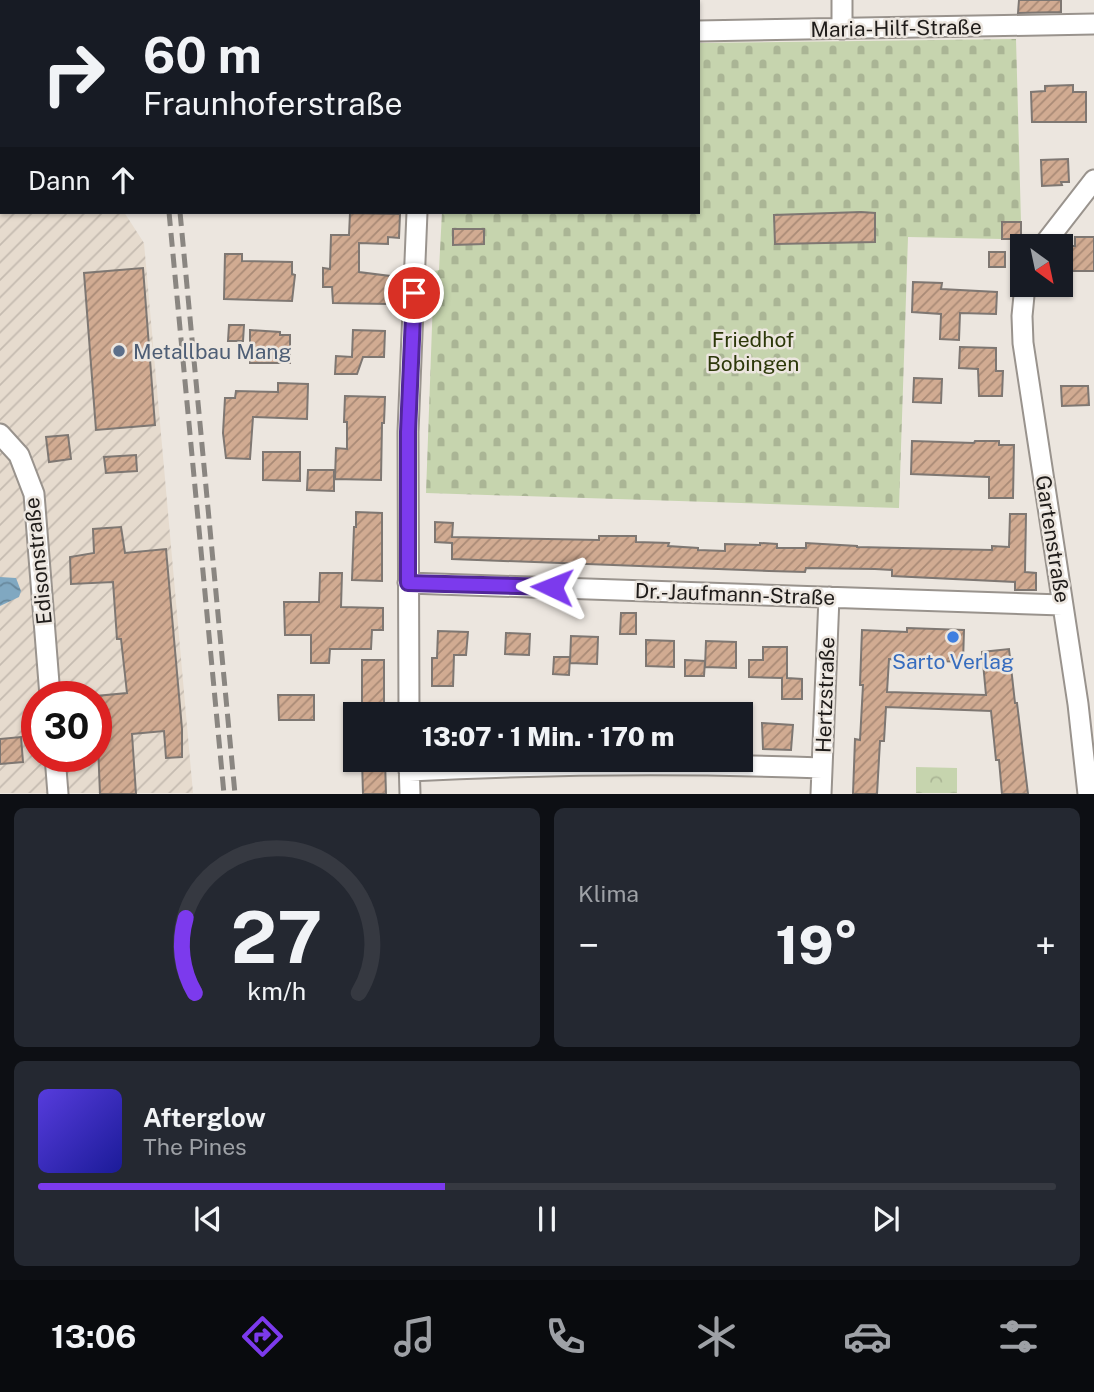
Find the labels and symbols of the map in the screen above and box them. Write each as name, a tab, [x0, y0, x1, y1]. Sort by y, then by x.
street label: Maria-Hilf-Straße	[810, 14, 982, 42]
north arrow	[1010, 234, 1073, 298]
pin	[384, 263, 444, 323]
park label: Friedhof Bobingen	[707, 327, 799, 376]
place label: Metallbau Mang	[133, 339, 292, 364]
marker: Metallbau Mang	[111, 343, 127, 359]
street label: Gartenstraße	[1031, 473, 1075, 605]
street label: Edisonstraße	[19, 496, 57, 626]
position arrow	[515, 550, 589, 624]
street label: Dr.-Jaufmann-Straße	[634, 578, 836, 610]
marker: Sarto Verlag	[945, 629, 961, 645]
street label: Hertzstraße	[810, 636, 840, 754]
place label: Sarto Verlag	[892, 649, 1014, 674]
speed limit sign: 30	[21, 681, 112, 772]

